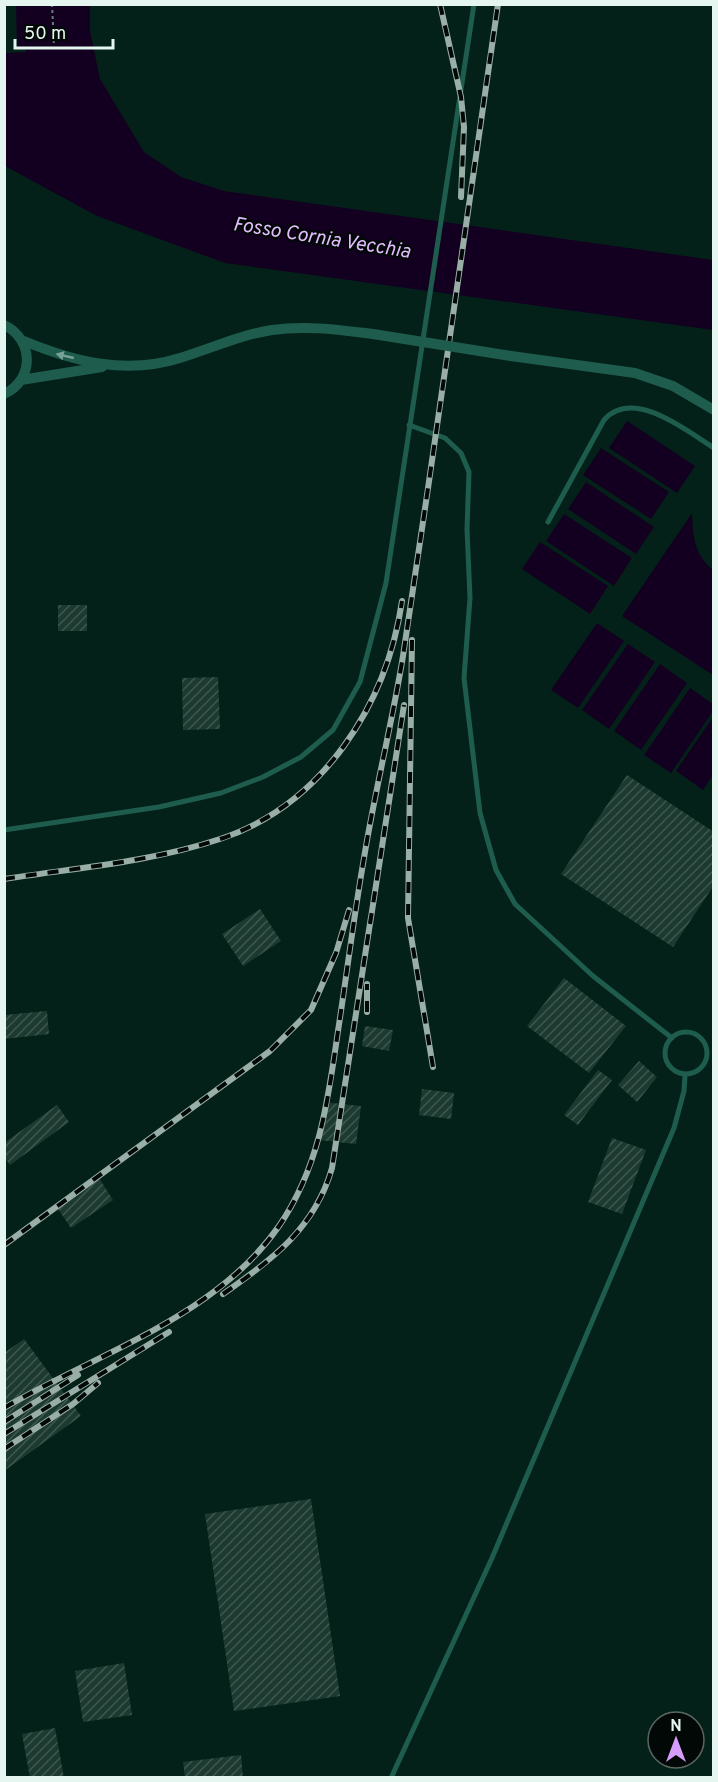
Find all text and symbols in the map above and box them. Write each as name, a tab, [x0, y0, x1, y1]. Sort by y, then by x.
scale bar	[15, 12, 112, 50]
text: 50 m	[24, 23, 66, 46]
water label: Fosso Cornia Vecchia	[231, 212, 413, 266]
one-way arrow	[56, 351, 74, 361]
north arrow	[646, 1710, 706, 1770]
text: N	[670, 1717, 682, 1737]

